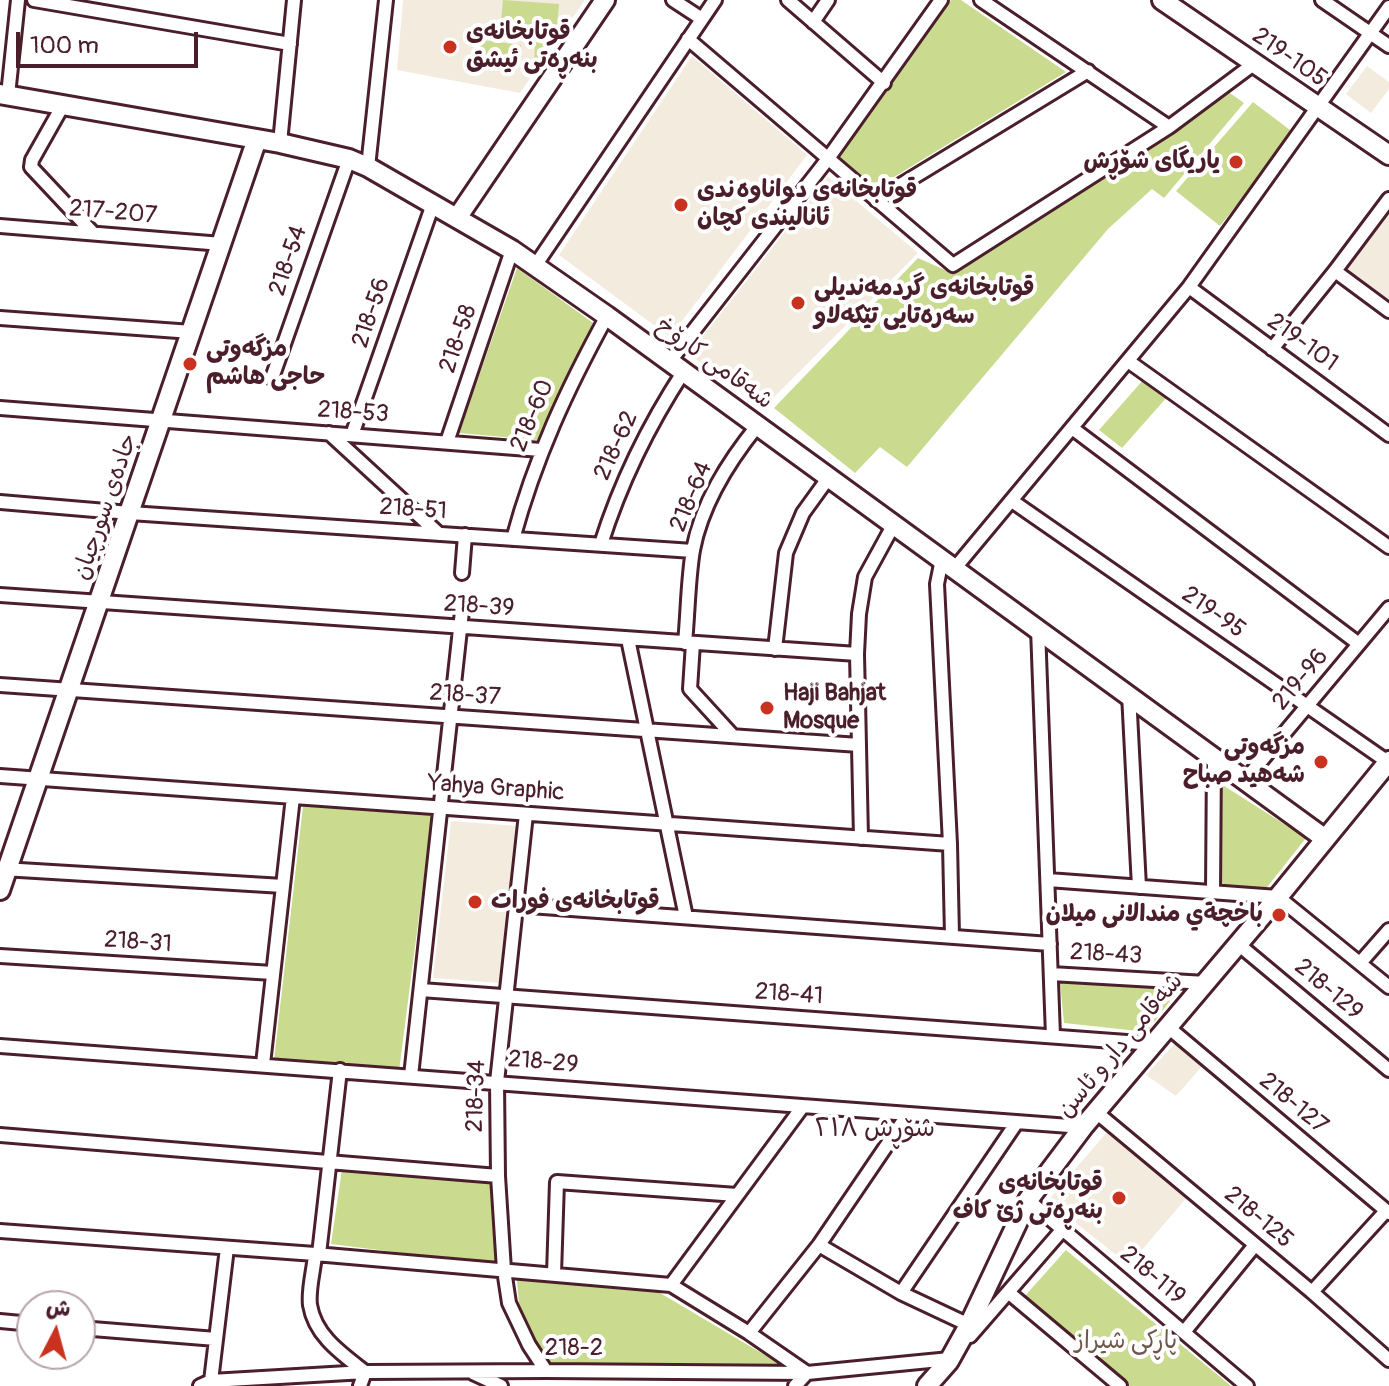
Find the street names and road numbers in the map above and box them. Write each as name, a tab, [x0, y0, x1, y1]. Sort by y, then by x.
street label: 219-105	[1246, 22, 1332, 94]
street label: 217-207	[68, 195, 158, 231]
street label: 218-54	[264, 222, 314, 300]
street label: 218-56	[347, 274, 397, 352]
street label: 218-58	[434, 301, 484, 377]
street label: 219-101	[1261, 308, 1343, 378]
street label: شەقامی کارۆخ	[650, 312, 778, 416]
street label: 218-60	[505, 376, 561, 456]
street label: 218-53	[316, 396, 390, 430]
street label: 218-62	[589, 407, 645, 485]
street label: جادەی سورچیان	[68, 430, 144, 584]
street label: 218-64	[664, 458, 720, 536]
street label: 218-51	[378, 493, 448, 527]
street label: 219-95	[1176, 581, 1250, 645]
street label: 218-39	[443, 590, 515, 624]
street label: 219-96	[1267, 643, 1335, 717]
street label: 218-37	[428, 679, 502, 713]
street label: Yahya Graphic	[427, 770, 565, 808]
street label: 218-31	[103, 926, 173, 960]
street label: 218-43	[1069, 939, 1143, 971]
street label: 218-129	[1288, 953, 1368, 1027]
street label: شەقامی دار و ئاسن	[1052, 968, 1190, 1124]
street label: 218-41	[754, 978, 824, 1012]
street label: 218-29	[506, 1046, 580, 1080]
street label: 218-34	[461, 1059, 493, 1133]
street label: 218-127	[1253, 1067, 1333, 1141]
street label: 218-125	[1218, 1181, 1298, 1255]
street label: 218-119	[1114, 1240, 1190, 1312]
street label: 218-2	[545, 1335, 603, 1363]

